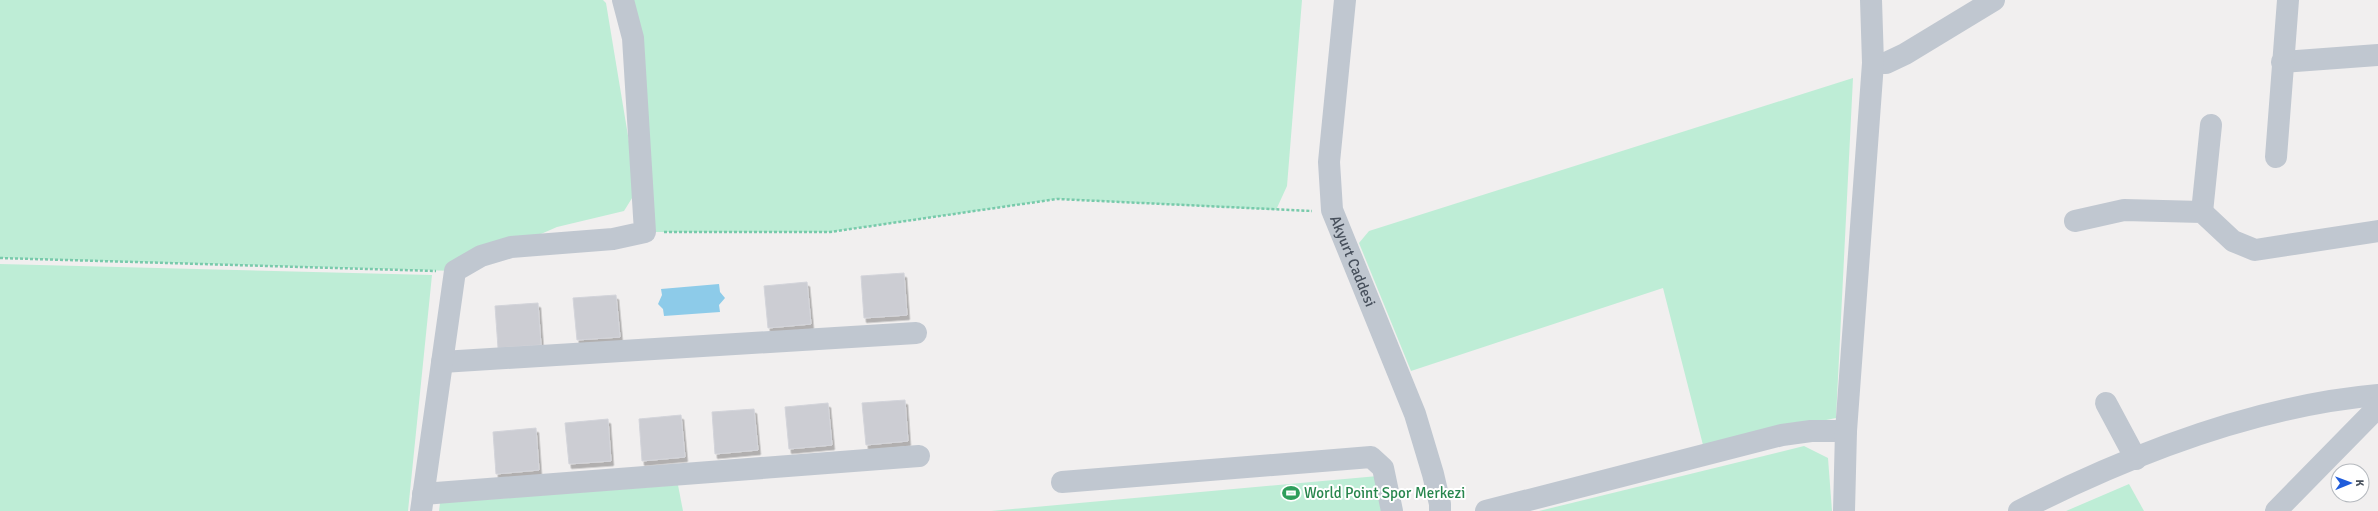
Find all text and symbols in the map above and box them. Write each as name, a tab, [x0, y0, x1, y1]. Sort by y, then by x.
street label: Akyurt Caddesi	[1326, 213, 1379, 309]
north arrow	[2330, 463, 2370, 503]
text: K	[2353, 479, 2366, 487]
sports icon: World Point Spor Merkezi	[1281, 483, 1301, 503]
place label: World Point Spor Merkezi	[1304, 484, 1465, 502]

